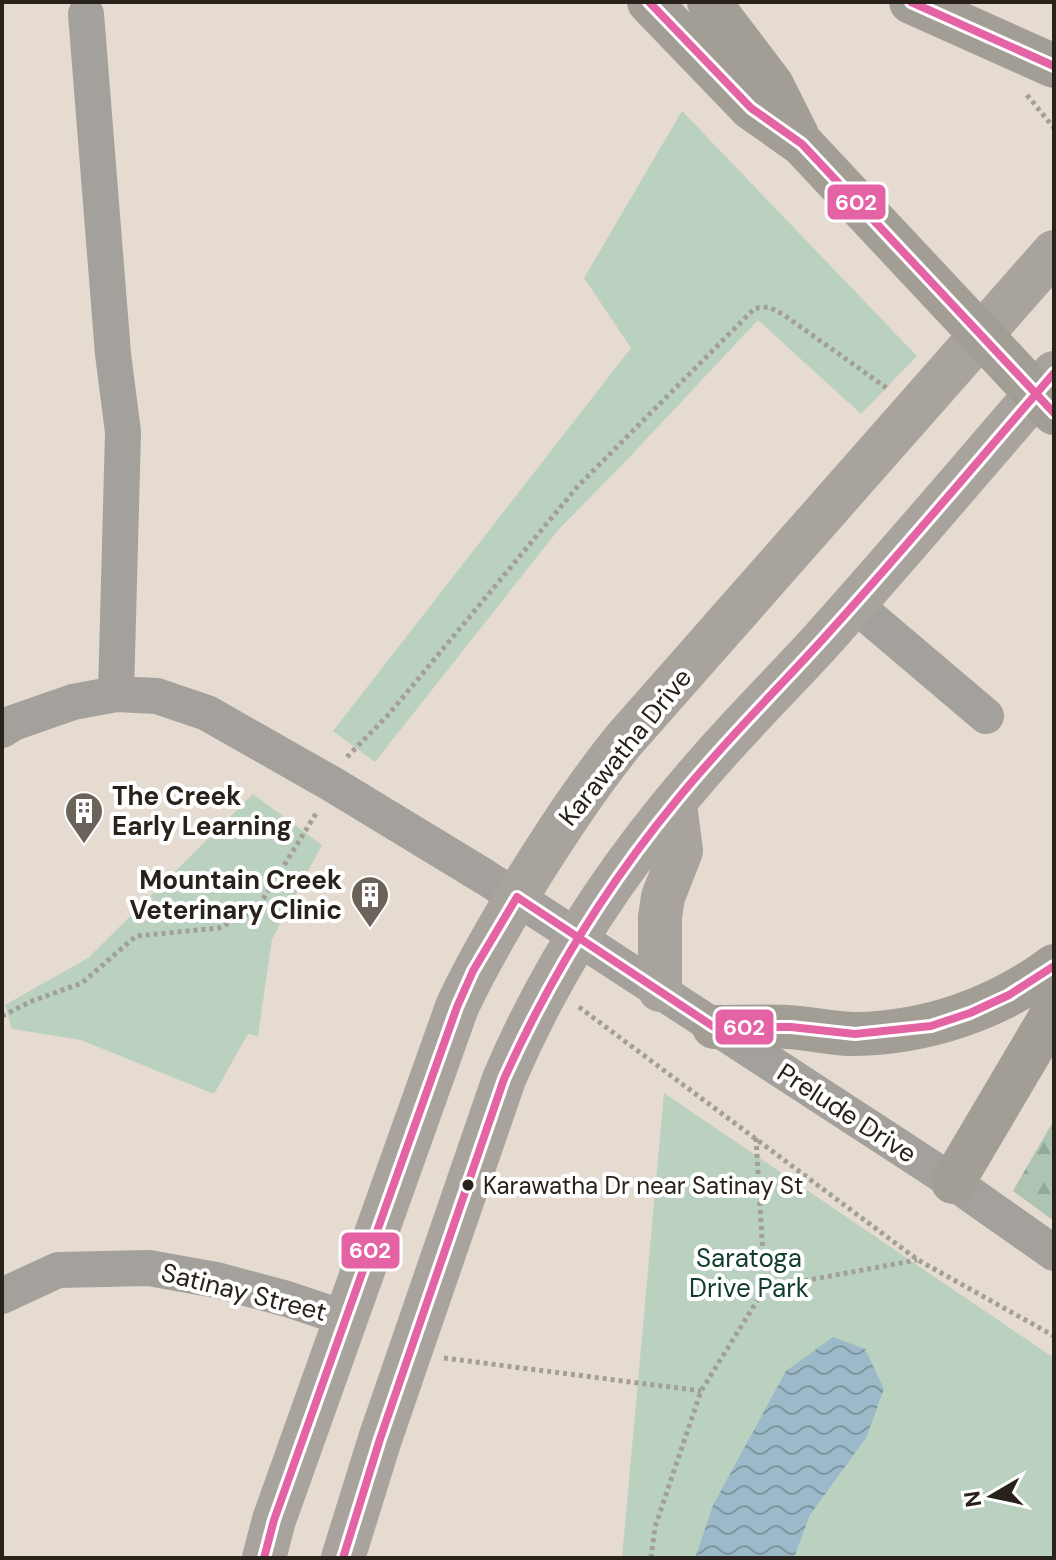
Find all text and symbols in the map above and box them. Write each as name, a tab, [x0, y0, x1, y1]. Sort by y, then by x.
line badge: 602	[826, 183, 887, 221]
text: 602	[835, 188, 877, 217]
street label: Karawatha Drive	[551, 661, 699, 833]
place label: The Creek Early Learning	[112, 779, 292, 843]
building icon: The Creek Early Learning	[63, 790, 105, 845]
place label: Mountain Creek Veterinary Clinic	[129, 863, 342, 927]
building icon: Mountain Creek Veterinary Clinic	[349, 874, 391, 929]
line badge: 602	[714, 1008, 775, 1046]
text: 602	[723, 1013, 765, 1042]
street label: Prelude Drive	[771, 1055, 923, 1171]
place label: Karawatha Dr near Satinay St	[483, 1170, 803, 1201]
marker: Karawatha Dr near Satinay St	[460, 1177, 476, 1193]
line badge: 602	[340, 1231, 401, 1270]
text: 602	[349, 1236, 391, 1265]
park label: Saratoga Drive Park	[689, 1241, 809, 1305]
street label: Satinay Street	[158, 1255, 330, 1329]
north arrow	[952, 1456, 1032, 1536]
text: N	[957, 1489, 988, 1509]

